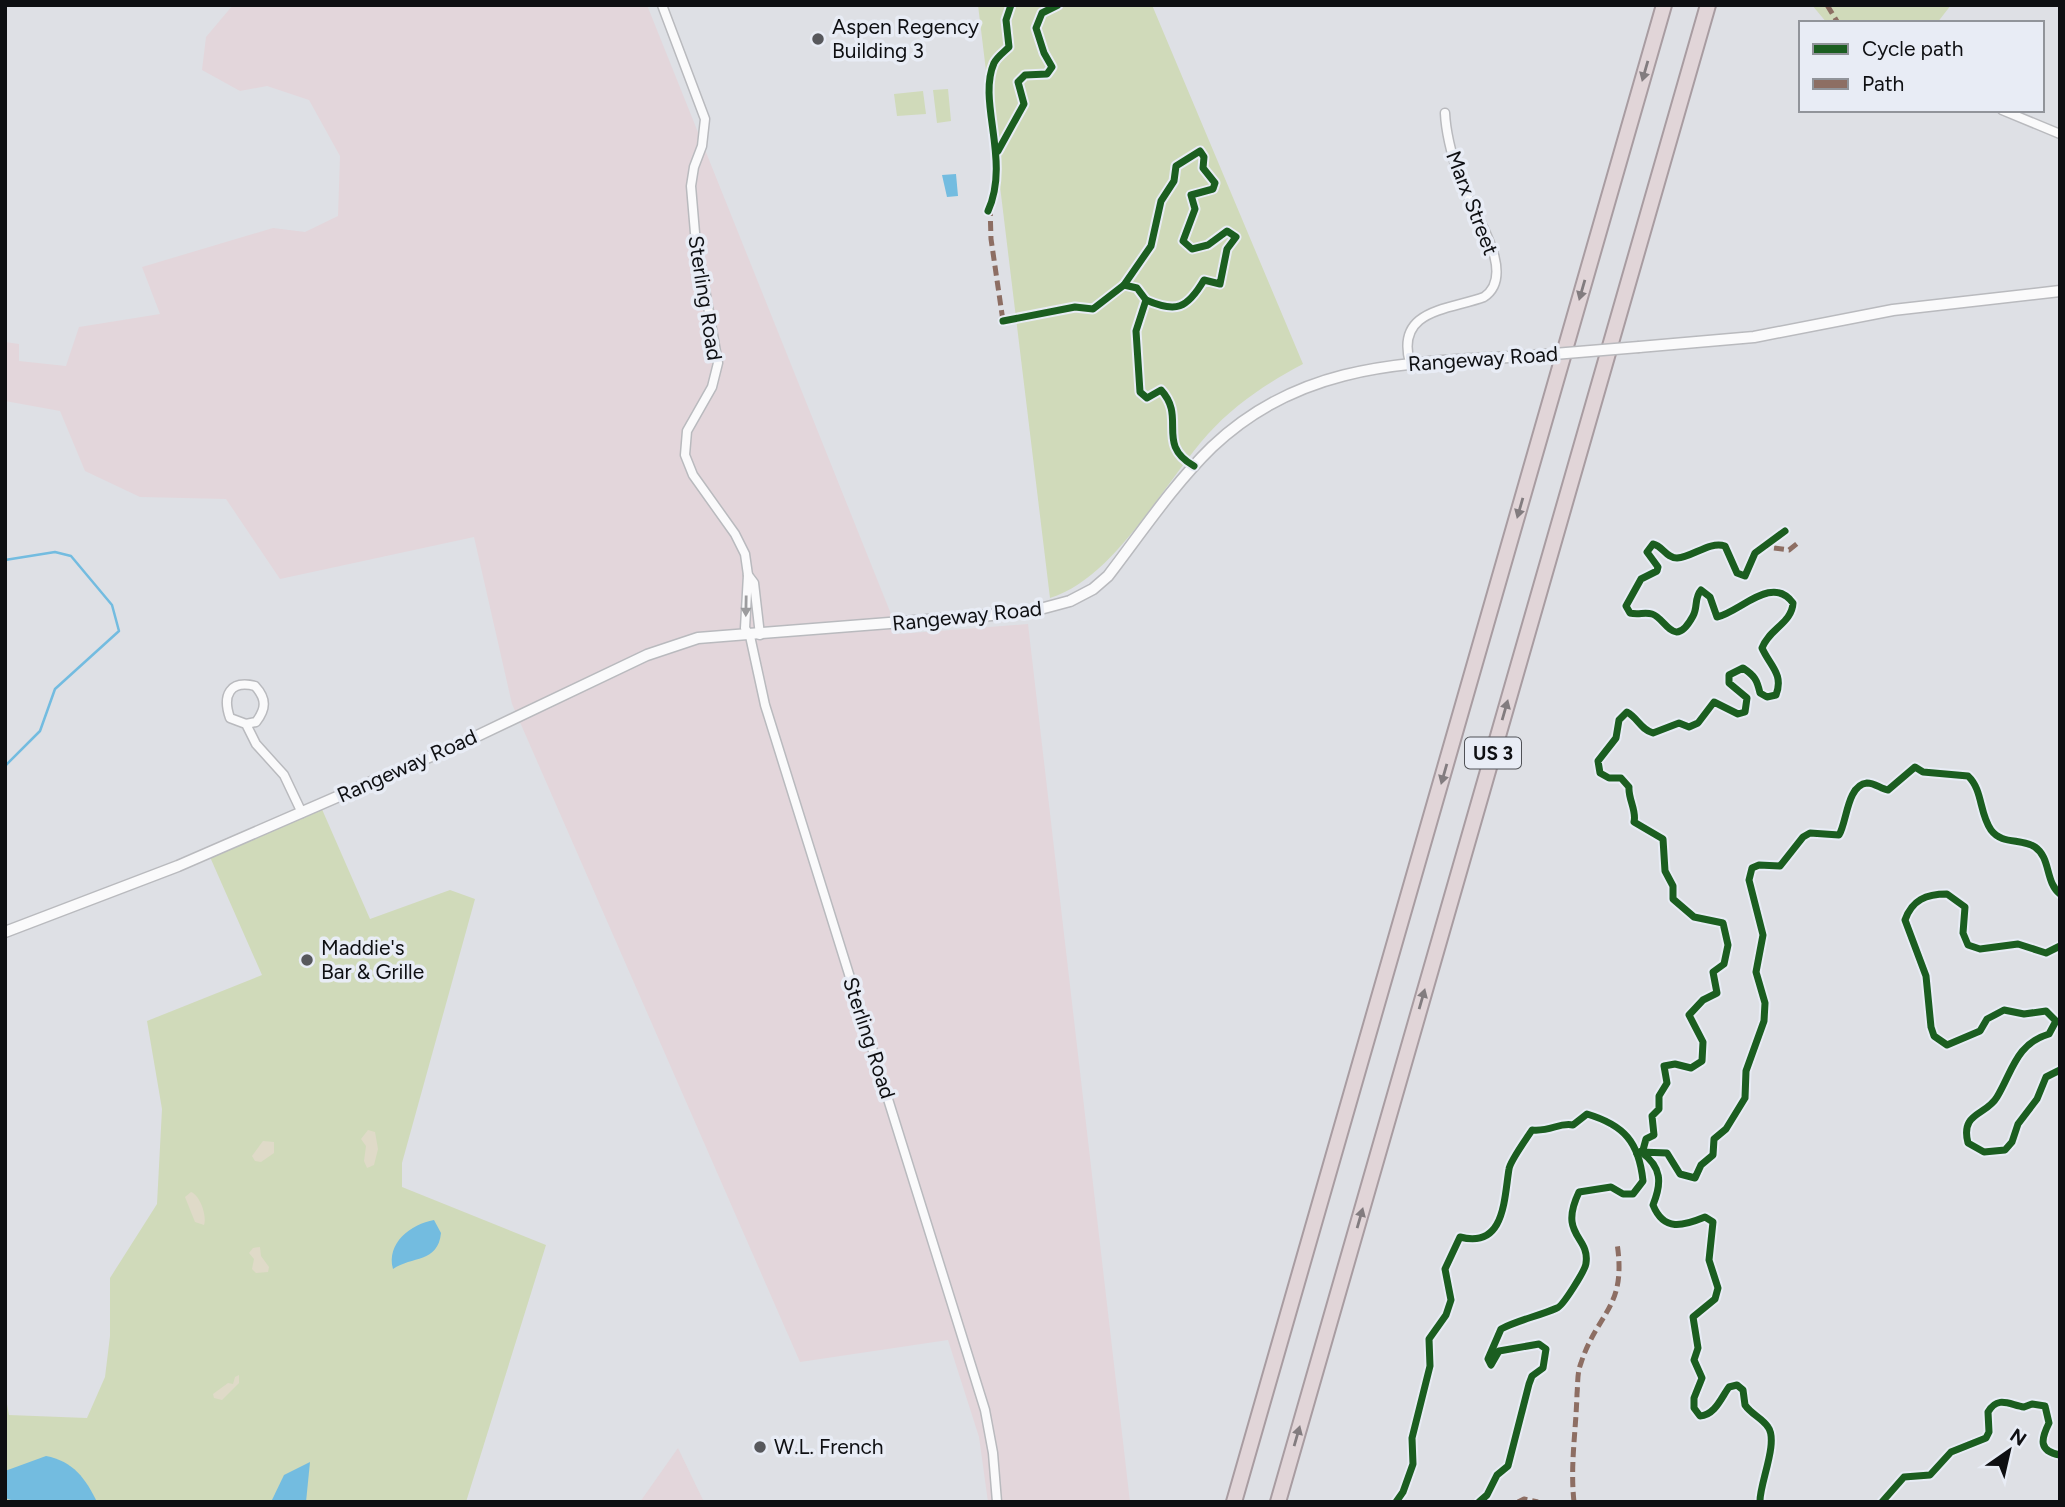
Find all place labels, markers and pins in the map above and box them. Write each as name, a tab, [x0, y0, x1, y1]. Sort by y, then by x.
place label: Aspen Regency Building 3	[832, 14, 979, 63]
marker: Aspen Regency Building 3	[810, 31, 826, 47]
place label: Maddie's Bar & Grille	[321, 935, 424, 984]
marker: Maddie's Bar & Grille	[299, 952, 315, 968]
place label: W.L. French	[774, 1434, 884, 1459]
marker: W.L. French	[752, 1439, 768, 1455]

